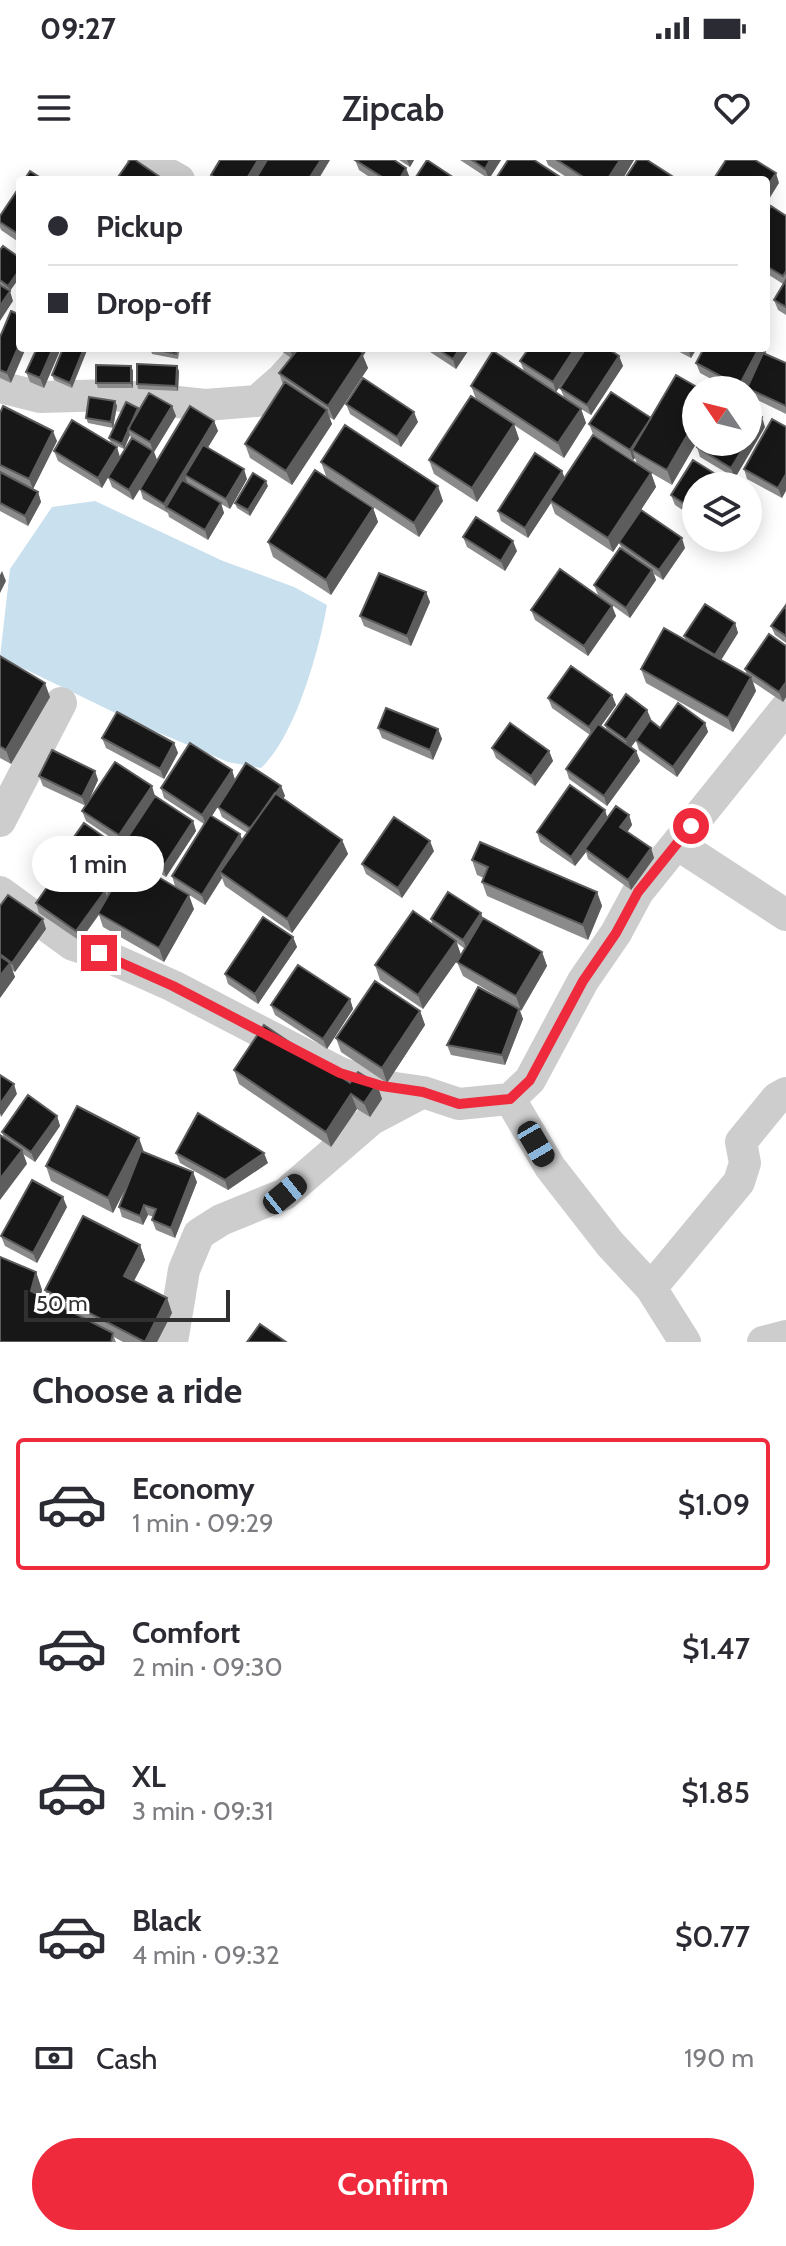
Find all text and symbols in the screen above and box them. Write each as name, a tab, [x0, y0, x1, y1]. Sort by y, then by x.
text: 09:27	[40, 10, 116, 47]
icon: menu	[32, 86, 76, 130]
text: Zipcab	[342, 86, 444, 130]
icon: heart	[710, 86, 754, 130]
text: Pickup	[96, 208, 183, 245]
text: Drop-off	[96, 285, 211, 322]
north arrow	[682, 376, 762, 456]
map controls	[682, 376, 762, 552]
button: layers	[682, 472, 762, 552]
route start	[673, 808, 709, 844]
callout: 1 min	[33, 837, 165, 893]
text: 1 min	[69, 848, 127, 880]
route end	[81, 935, 117, 971]
car	[514, 1117, 558, 1171]
car	[259, 1170, 311, 1218]
scale bar	[24, 1286, 230, 1322]
text: 50 m	[36, 1290, 88, 1317]
text: Choose a ride	[32, 1368, 242, 1412]
icon: car	[36, 1468, 108, 1540]
text: Economy	[132, 1470, 255, 1507]
text: $1.09	[678, 1486, 750, 1523]
text: 1 min · 09:29	[132, 1507, 274, 1539]
icon: car	[36, 1612, 108, 1684]
text: Comfort	[132, 1614, 240, 1651]
text: $1.47	[682, 1630, 750, 1667]
text: 2 min · 09:30	[132, 1651, 283, 1683]
icon: car	[36, 1756, 108, 1828]
text: XL	[132, 1758, 166, 1795]
text: $1.85	[681, 1774, 750, 1811]
text: 3 min · 09:31	[132, 1795, 274, 1827]
icon: car	[36, 1900, 108, 1972]
text: Black	[132, 1902, 202, 1939]
text: $0.77	[675, 1918, 750, 1955]
text: 4 min · 09:32	[132, 1939, 280, 1971]
icon: cash	[32, 2036, 76, 2080]
text: Cash	[96, 2040, 158, 2077]
text: 190 m	[684, 2042, 754, 2074]
button: Confirm	[32, 2138, 754, 2230]

